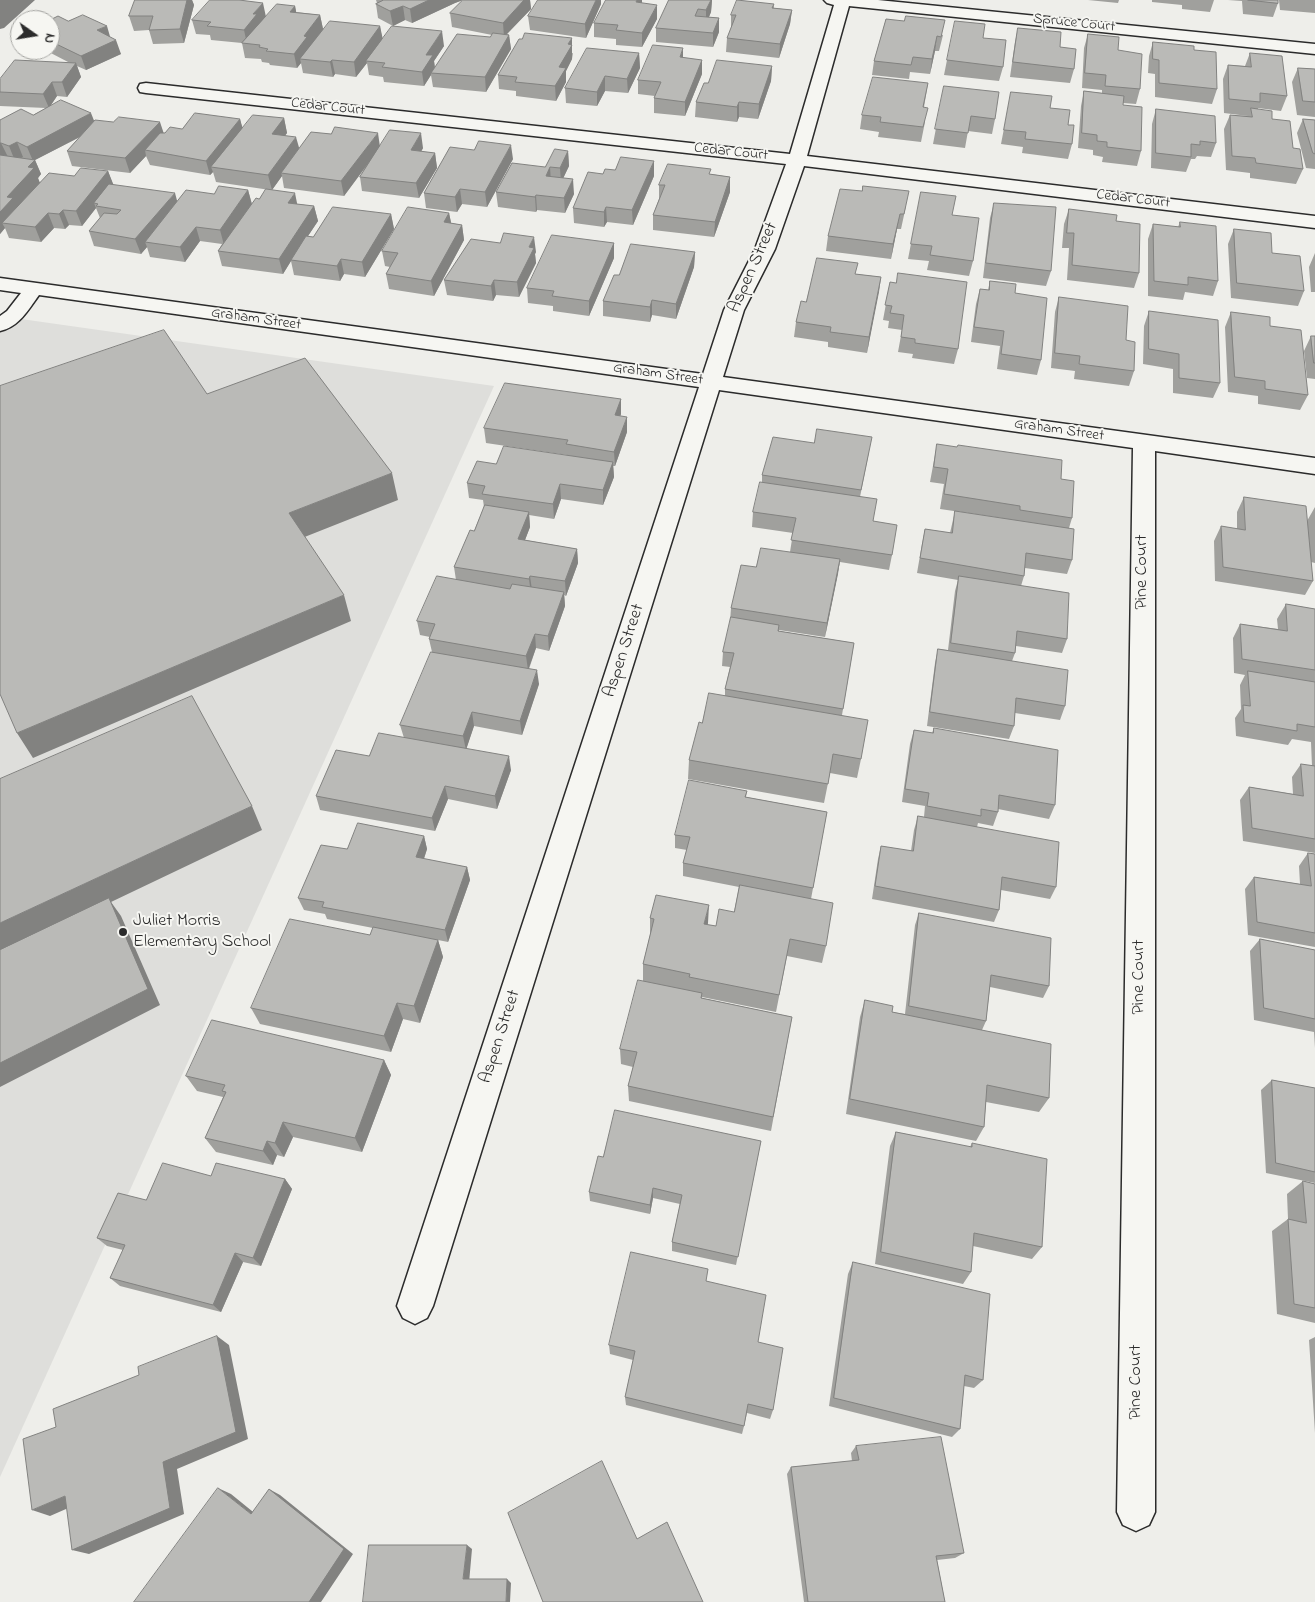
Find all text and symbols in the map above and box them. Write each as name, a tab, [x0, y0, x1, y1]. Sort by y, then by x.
north arrow	[10, 10, 60, 60]
street label: Spruce Court	[1032, 11, 1116, 37]
text: N	[38, 31, 60, 45]
street label: Cedar Court	[290, 95, 366, 121]
street label: Cedar Court	[693, 140, 769, 166]
street label: Cedar Court	[1095, 187, 1171, 213]
street label: Aspen Street	[724, 219, 784, 317]
street label: Graham Street	[210, 305, 302, 335]
street label: Graham Street	[612, 360, 704, 390]
street label: Graham Street	[1013, 416, 1105, 446]
street label: Pine Court	[1132, 534, 1154, 610]
street label: Aspen Street	[600, 602, 650, 700]
place label: Juliet Morris Elementary School	[133, 911, 271, 954]
marker: Juliet Morris Elementary School	[117, 926, 129, 938]
street label: Pine Court	[1129, 939, 1151, 1015]
street label: Aspen Street	[476, 988, 526, 1086]
street label: Pine Court	[1126, 1344, 1148, 1420]

